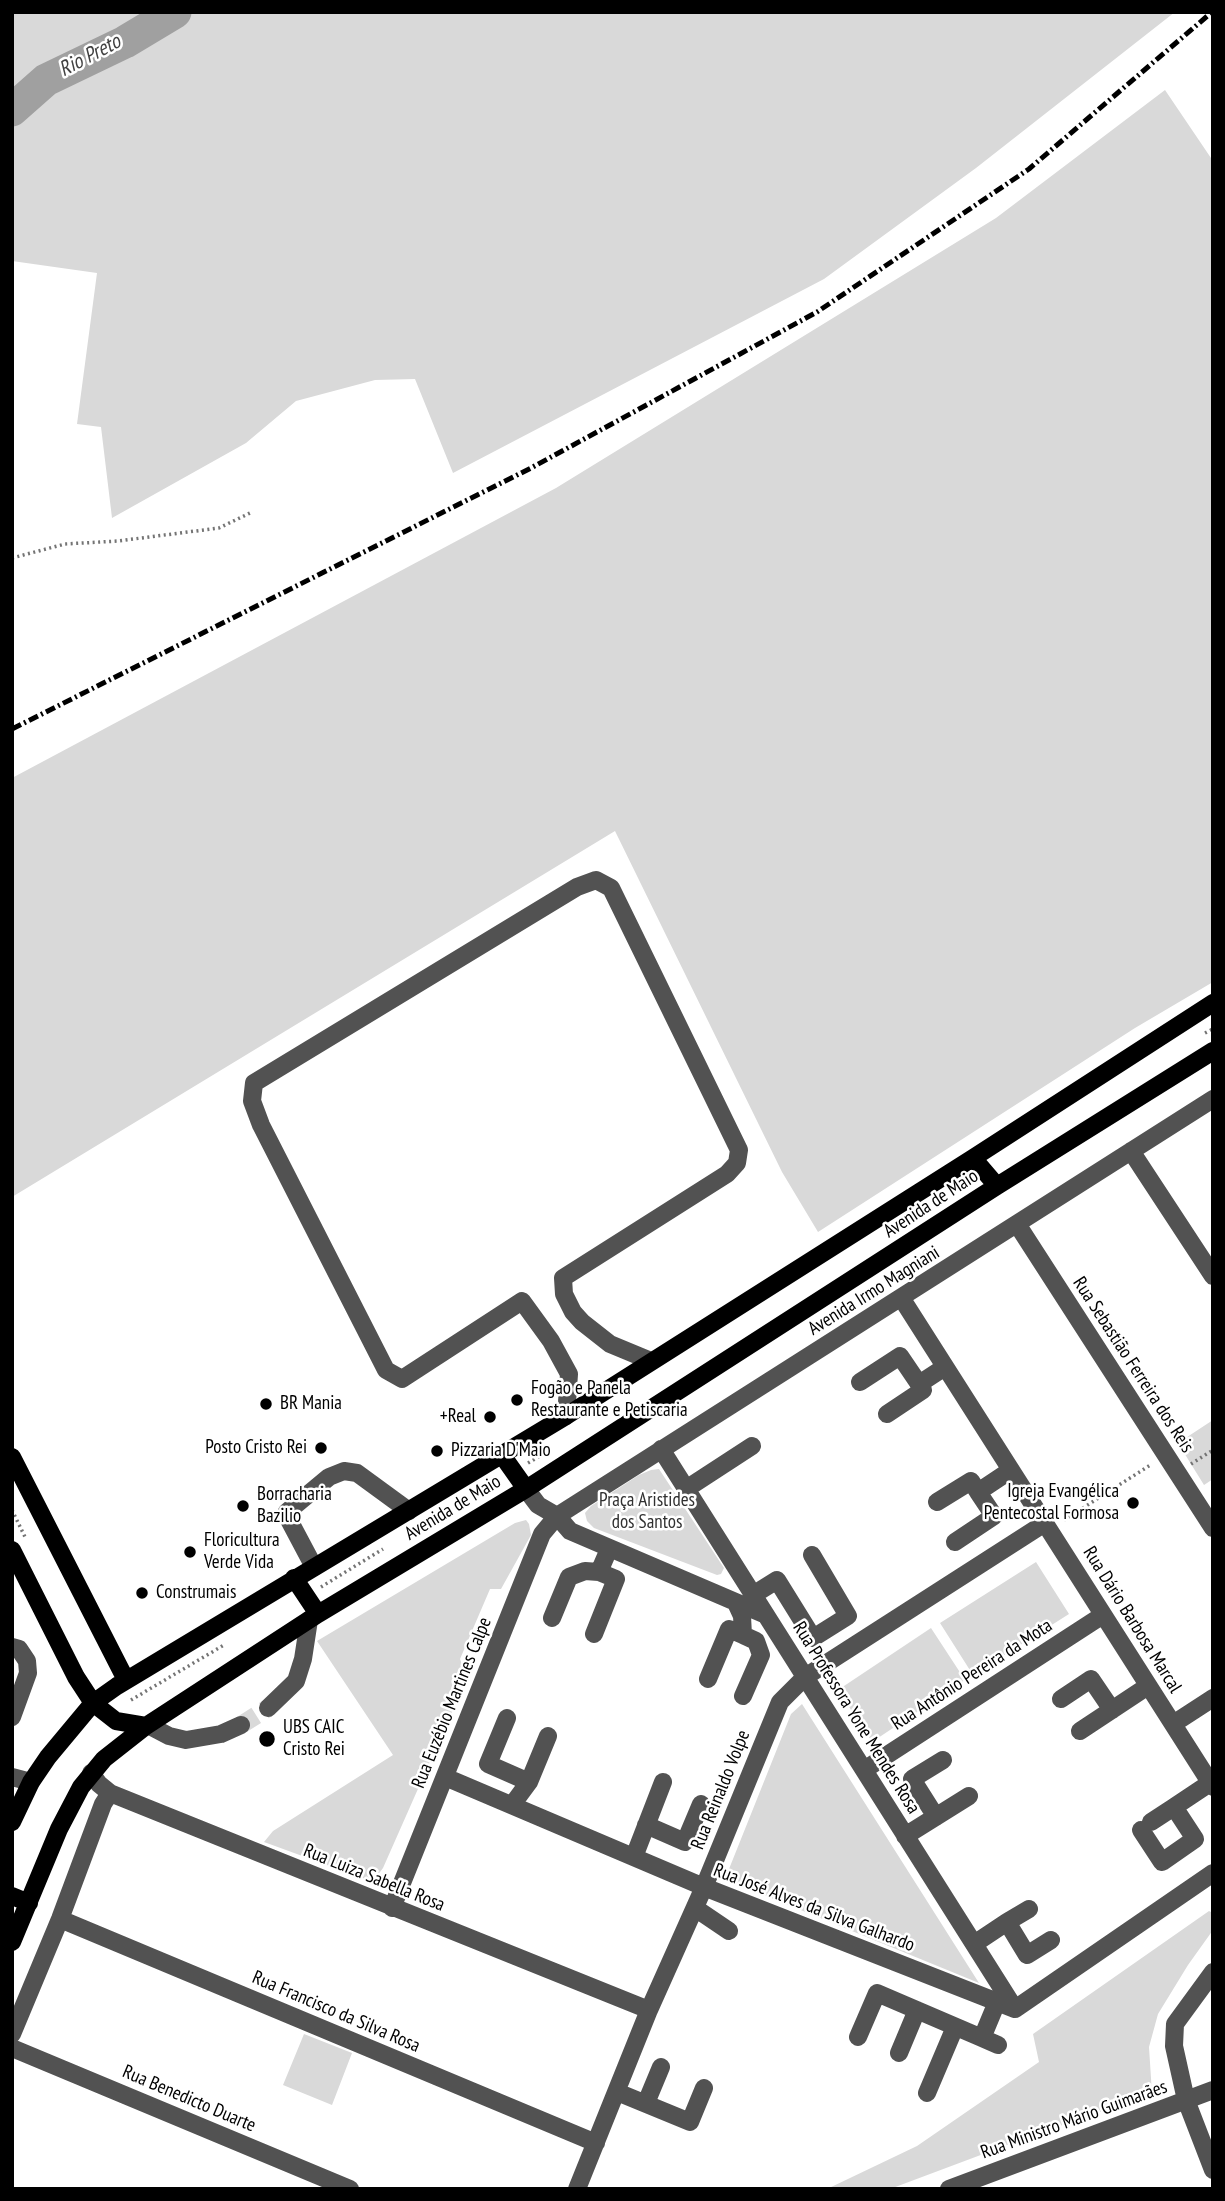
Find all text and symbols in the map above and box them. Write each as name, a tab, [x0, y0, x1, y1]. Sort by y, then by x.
water label: Rio Preto	[55, 29, 125, 83]
street label: Avenida de Maio	[879, 1165, 983, 1243]
street label: Avenida Irmo Magniani	[804, 1241, 944, 1341]
street label: Rua Sebastião Ferreira dos Reis	[1068, 1273, 1198, 1457]
place label: Fogão e Panela Restaurante e Petiscaria	[531, 1378, 688, 1422]
marker: Fogão e Panela Restaurante e Petiscaria	[509, 1392, 525, 1408]
place label: BR Mania	[280, 1393, 342, 1415]
marker: BR Mania	[258, 1396, 274, 1412]
place label: +Real	[440, 1406, 476, 1428]
marker: +Real	[482, 1409, 498, 1425]
place label: Posto Cristo Rei	[205, 1437, 307, 1459]
marker: Posto Cristo Rei	[313, 1440, 329, 1456]
place label: Pizzaria D'Maio	[451, 1440, 551, 1462]
marker: Pizzaria D'Maio	[429, 1443, 445, 1459]
street label: Avenida de Maio	[401, 1470, 505, 1546]
place label: Igreja Evangélica Pentecostal Formosa	[984, 1481, 1119, 1525]
place label: Borracharia Bazilio	[257, 1484, 332, 1528]
park label: Praça Aristides dos Santos	[599, 1490, 695, 1534]
marker: Igreja Evangélica Pentecostal Formosa	[1125, 1495, 1141, 1511]
marker: Borracharia Bazilio	[235, 1498, 251, 1514]
place label: Floricultura Verde Vida	[204, 1530, 280, 1574]
street label: Rua Dário Barbosa Marcal	[1078, 1543, 1186, 1697]
marker: Floricultura Verde Vida	[182, 1544, 198, 1560]
place label: Construmais	[156, 1582, 236, 1604]
marker: Construmais	[134, 1585, 150, 1601]
street label: Rua Euzébio Martines Calpe	[407, 1614, 497, 1792]
street label: Rua Antônio Pereira da Mota	[887, 1614, 1057, 1736]
street label: Rua Professora Yone Mendes Rosa	[788, 1618, 924, 1818]
place label: UBS CAIC Cristo Rei	[283, 1717, 345, 1761]
street label: Rua Reinaldo Volpe	[687, 1727, 755, 1853]
marker: UBS CAIC Cristo Rei	[257, 1729, 277, 1749]
street label: Rua Luiza Sabella Rosa	[300, 1839, 448, 1917]
street label: Rua José Alves da Silva Galhardo	[710, 1859, 918, 1957]
street label: Rua Francisco da Silva Rosa	[249, 1966, 423, 2058]
street label: Rua Benedicto Duarte	[119, 2061, 259, 2137]
street label: Rua Ministro Mário Guimarães	[978, 2076, 1170, 2164]

